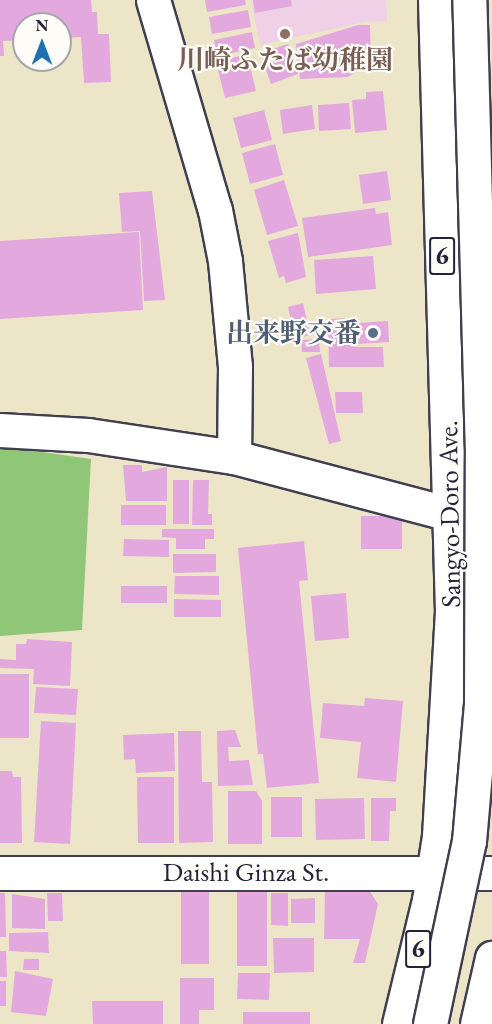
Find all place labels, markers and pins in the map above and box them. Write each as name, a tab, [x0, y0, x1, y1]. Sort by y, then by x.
marker: 川崎ふたば幼稚園	[278, 27, 292, 41]
place label: 川崎ふたば幼稚園	[177, 44, 393, 76]
place label: 出来野交番	[226, 317, 361, 349]
marker: 出来野交番	[366, 326, 380, 340]

